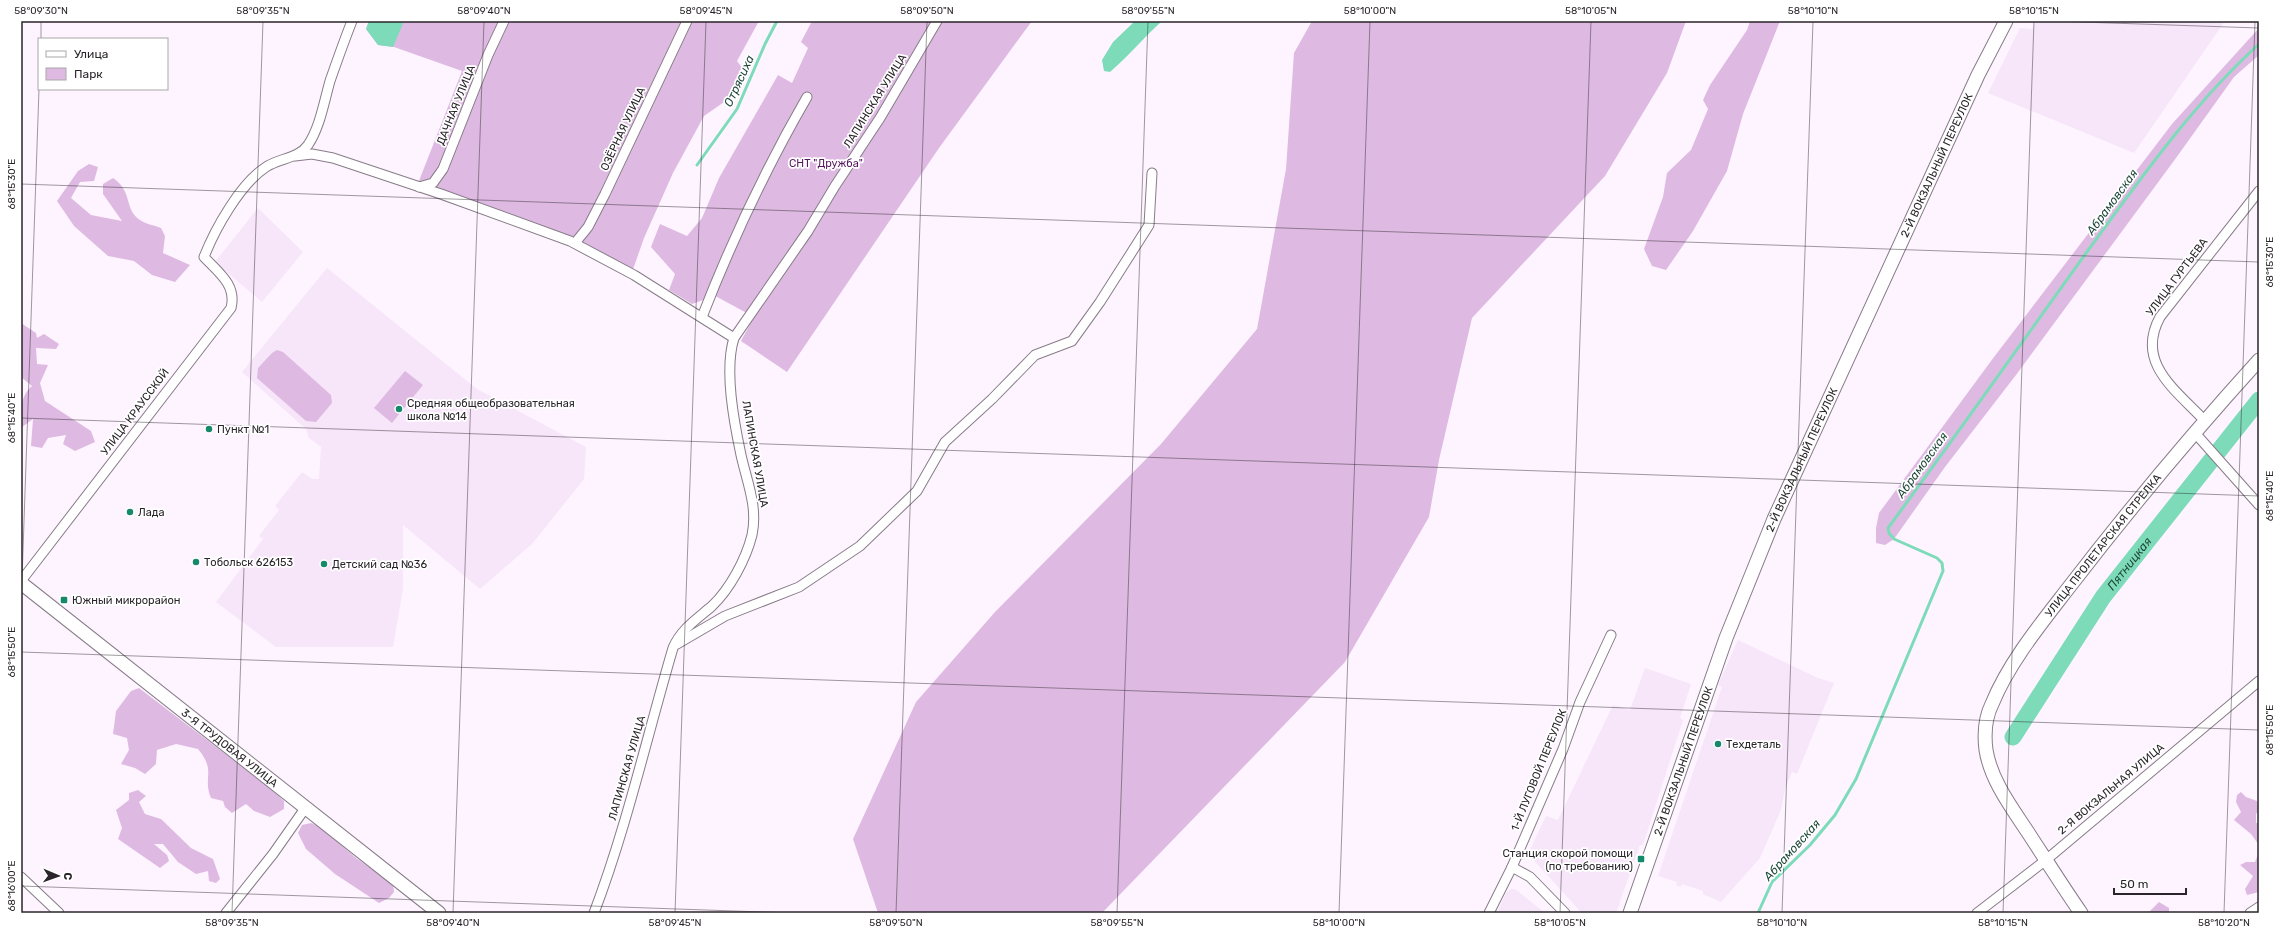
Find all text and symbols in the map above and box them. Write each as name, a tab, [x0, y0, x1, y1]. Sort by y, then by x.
text: 58°09'30"N	[14, 5, 68, 17]
text: 58°09'35"N	[236, 5, 290, 17]
text: 58°09'40"N	[457, 5, 511, 17]
text: 58°09'45"N	[680, 5, 733, 17]
text: 58°09'50"N	[900, 5, 954, 17]
text: 58°09'55"N	[1121, 5, 1175, 17]
text: 58°10'00"N	[1344, 5, 1396, 17]
text: 58°10'05"N	[1565, 5, 1617, 17]
text: 58°10'10"N	[1788, 5, 1838, 17]
text: 58°10'15"N	[2009, 5, 2059, 17]
legend	[38, 38, 168, 90]
text: Улица	[74, 47, 108, 61]
street label: ЛАПИНСКАЯ УЛИЦА	[841, 51, 910, 150]
water label: Отрясиха	[721, 53, 757, 109]
street label: ДАЧНАЯ УЛИЦА	[434, 63, 478, 147]
text: Парк	[74, 67, 103, 81]
street label: ОЗЁРНАЯ УЛИЦА	[598, 85, 648, 173]
street label: 2-Й ВОКЗАЛЬНЫЙ ПЕРЕУЛОК	[1898, 91, 1975, 239]
park label: СНТ "Дружба"	[789, 157, 863, 170]
text: 68°15'30"E	[6, 159, 18, 209]
water label: Абрамовская	[2083, 166, 2141, 238]
street label: УЛИЦА ГУРТЬЕВА	[2144, 235, 2211, 318]
text: 68°15'30"E	[2264, 237, 2276, 287]
street label: УЛИЦА КРАУССКОЙ	[98, 366, 172, 458]
street label: 2-Й ВОКЗАЛЬНЫЙ ПЕРЕУЛОК	[1763, 385, 1840, 534]
text: 68°15'40"E	[6, 393, 18, 443]
place label: Средняя общеобразовательная школа №14	[407, 397, 575, 423]
street label: ЛАПИНСКАЯ УЛИЦА	[739, 400, 771, 509]
marker: Средняя общеобразовательная школа №14	[394, 404, 404, 414]
place label: Пункт №1	[217, 423, 269, 436]
marker: Пункт №1	[204, 424, 214, 434]
water label: Абрамовская	[1893, 429, 1951, 501]
street label: УЛИЦА ПРОЛЕТАРСКАЯ СТРЕЛКА	[2042, 471, 2164, 619]
text: 68°15'40"E	[2264, 471, 2276, 521]
place label: Лада	[138, 506, 165, 519]
marker: Лада	[125, 507, 135, 517]
water label: Пятницкая	[2104, 534, 2155, 593]
place label: Тобольск 626153	[204, 556, 294, 569]
marker: Тобольск 626153	[191, 557, 201, 567]
place label: Детский сад №36	[332, 558, 427, 571]
marker: Детский сад №36	[319, 559, 329, 569]
place label: Южный микрорайон	[72, 594, 180, 607]
marker: Южный микрорайон	[59, 595, 69, 605]
text: 68°15'50"E	[6, 627, 18, 677]
street label: 2-Й ВОКЗАЛЬНЫЙ ПЕРЕУЛОК	[1651, 685, 1715, 837]
text: 68°15'50"E	[2264, 705, 2276, 755]
street label: 3-Я ТРУДОВАЯ УЛИЦА	[179, 706, 281, 790]
street label: 1-Й ЛУГОВОЙ ПЕРЕУЛОК	[1509, 707, 1569, 833]
street label: ЛАПИНСКАЯ УЛИЦА	[606, 714, 648, 822]
place label: Техдеталь	[1726, 738, 1781, 751]
marker: Техдеталь	[1713, 739, 1723, 749]
street label: 2-Я ВОКЗАЛЬНАЯ УЛИЦА	[2055, 740, 2167, 837]
water label: Абрамовская	[1760, 816, 1823, 884]
place label: Станция скорой помощи (по требованию)	[1503, 847, 1633, 873]
marker: Станция скорой помощи (по требованию)	[1636, 854, 1646, 864]
north arrow	[38, 856, 78, 896]
text: 68°16'00"E	[6, 861, 18, 911]
scale bar	[2114, 870, 2186, 896]
text: С	[61, 872, 74, 881]
text: 50 m	[2120, 877, 2148, 891]
text: 58°09'35"N	[205, 917, 259, 929]
text: 58°09'40"N	[426, 917, 480, 929]
text: 58°09'45"N	[649, 917, 702, 929]
text: 58°09'50"N	[869, 917, 923, 929]
text: 58°09'55"N	[1090, 917, 1144, 929]
text: 58°10'00"N	[1313, 917, 1365, 929]
text: 58°10'05"N	[1534, 917, 1586, 929]
text: 58°10'10"N	[1757, 917, 1807, 929]
text: 58°10'15"N	[1978, 917, 2028, 929]
text: 58°10'20"N	[2198, 917, 2250, 929]

